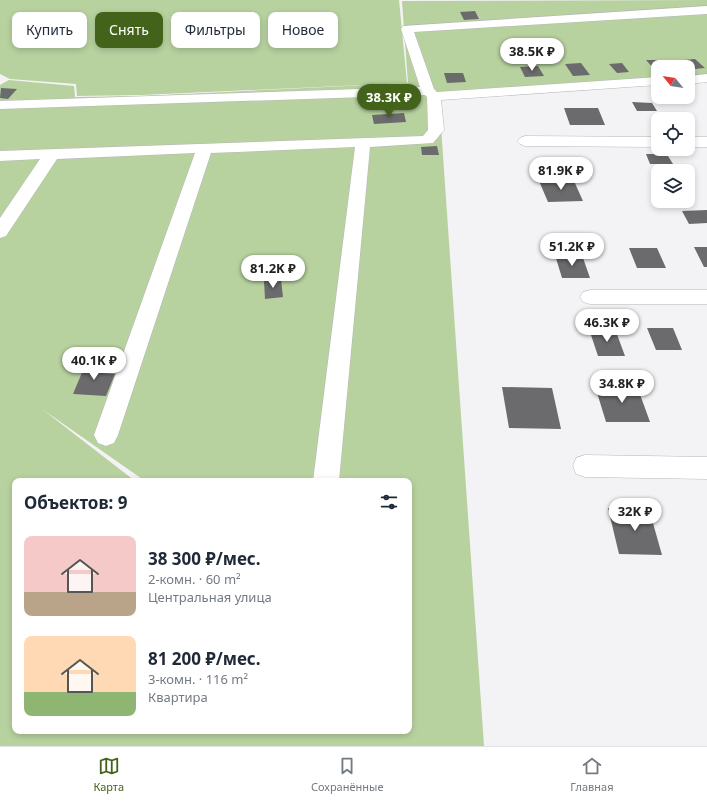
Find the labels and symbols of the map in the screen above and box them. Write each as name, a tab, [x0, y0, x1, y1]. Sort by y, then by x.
pin: 38.5K ₽	[495, 38, 569, 72]
north arrow	[651, 60, 695, 104]
pin: 38.3K ₽	[352, 84, 426, 118]
pin: 81.9K ₽	[524, 157, 598, 191]
pin: 51.2K ₽	[535, 233, 609, 267]
pin: 81.2K ₽	[236, 255, 310, 289]
pin: 46.3K ₽	[570, 309, 644, 343]
pin: 40.1K ₽	[57, 347, 131, 381]
pin: 34.8K ₽	[585, 370, 659, 404]
pin: 32K ₽	[607, 498, 663, 532]

